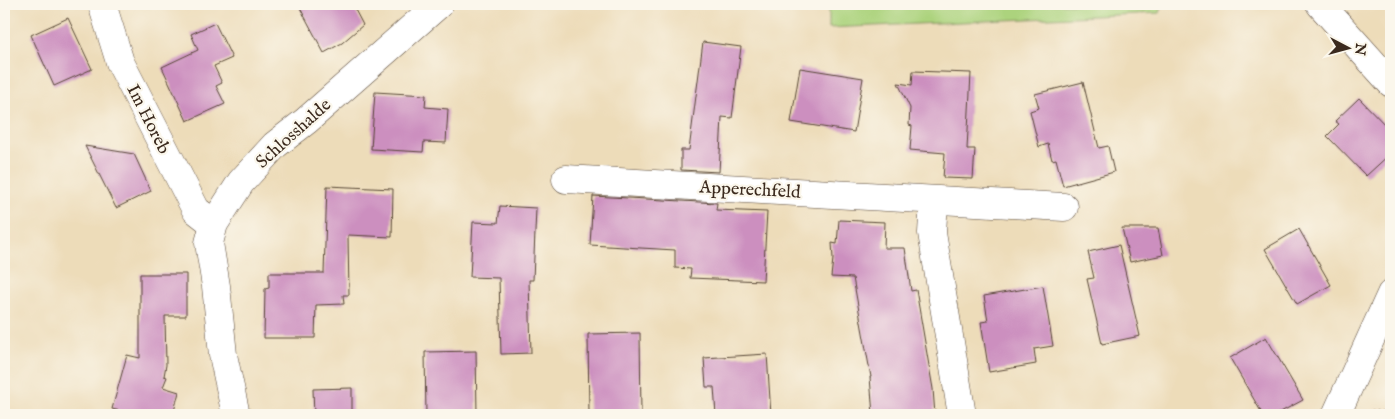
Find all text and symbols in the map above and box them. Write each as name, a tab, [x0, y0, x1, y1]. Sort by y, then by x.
north arrow	[1322, 22, 1372, 72]
text: N	[1350, 41, 1370, 56]
street label: Im Horeb	[120, 81, 175, 159]
street label: Schlosshalde	[251, 94, 337, 174]
street label: Apperechfeld	[698, 176, 802, 205]

